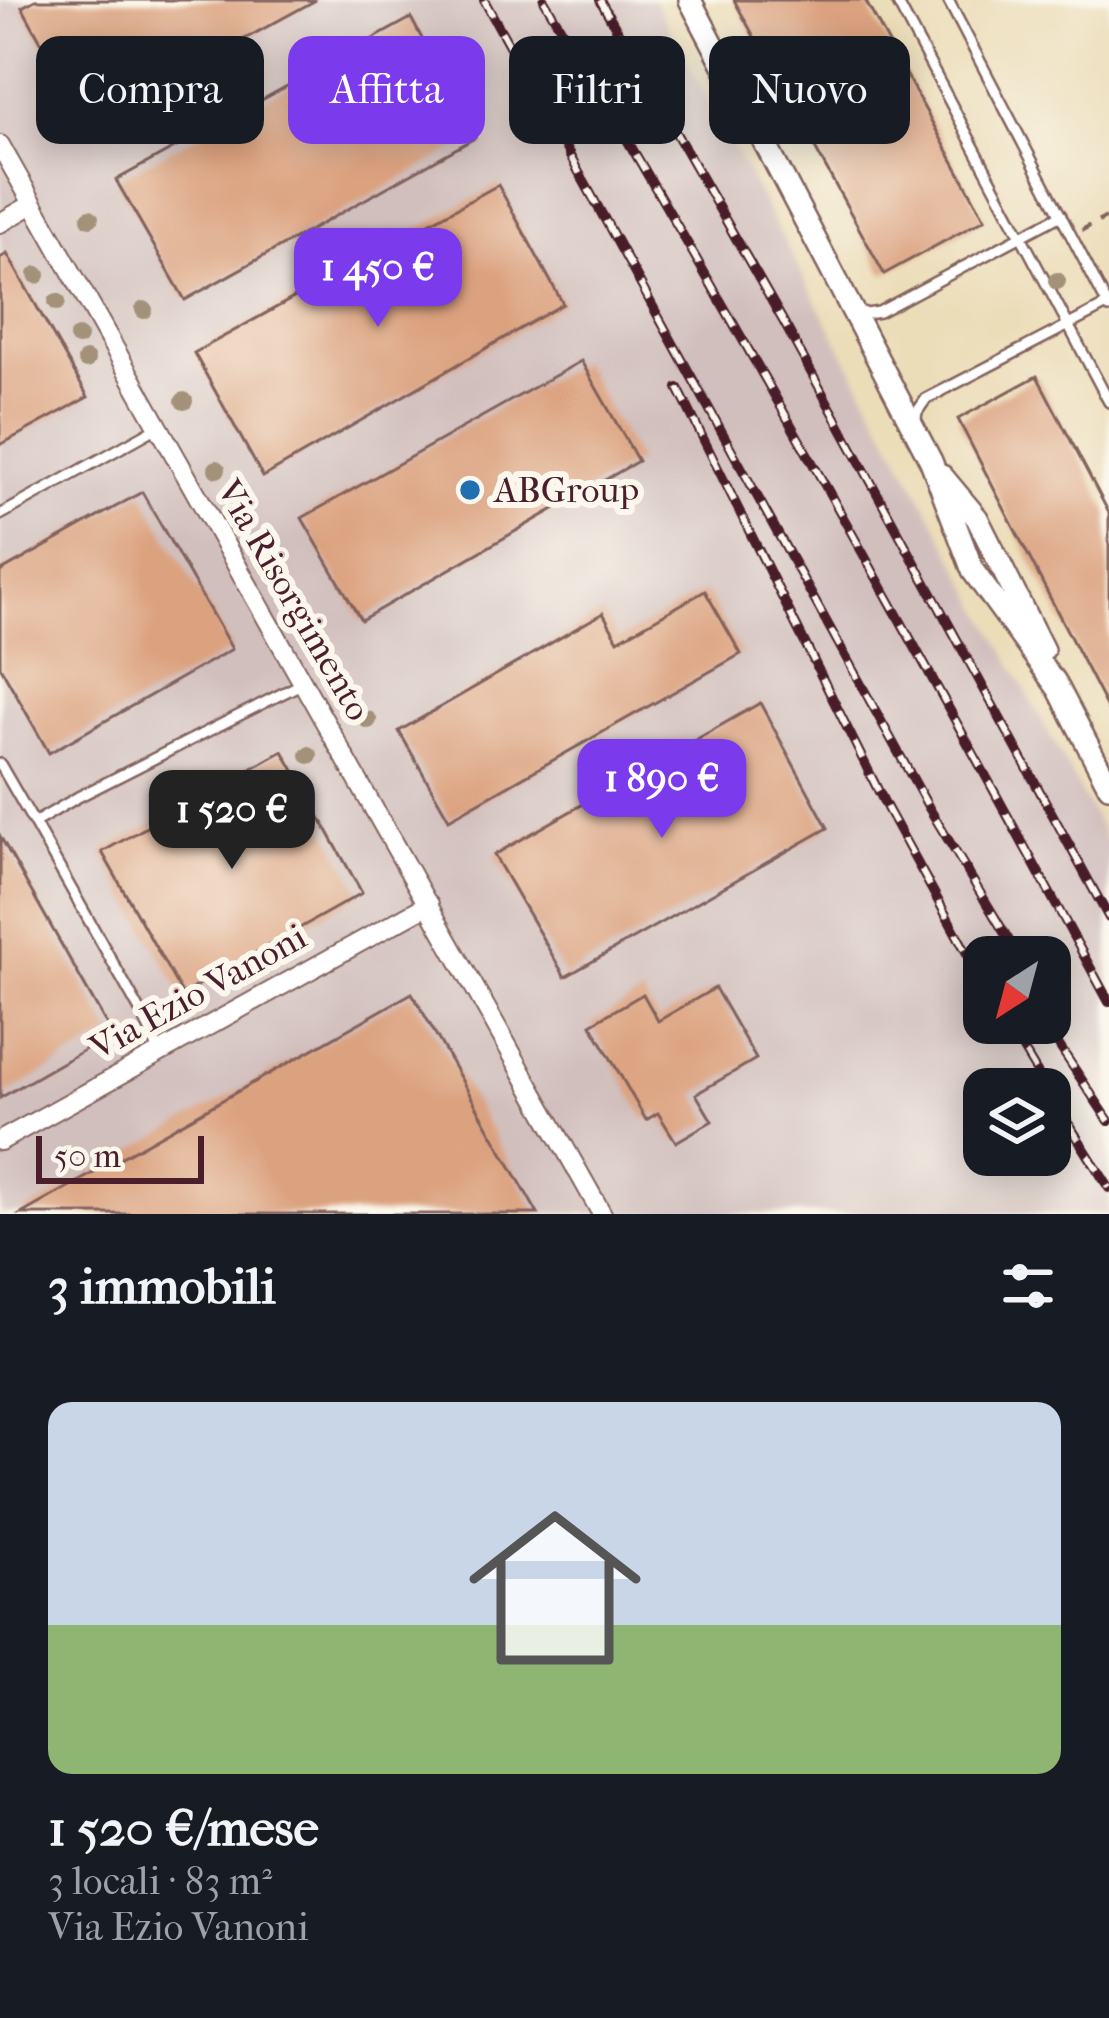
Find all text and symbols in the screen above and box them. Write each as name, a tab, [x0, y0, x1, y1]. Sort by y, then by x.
chip: Compra	[36, 36, 264, 144]
chip: Affitta	[288, 36, 485, 144]
chip: Filtri	[509, 36, 685, 144]
chip: Nuovo	[709, 36, 910, 144]
pin: 1 450 €	[267, 228, 489, 330]
text: 1 450 €	[321, 244, 435, 290]
place label: ABGroup	[492, 469, 639, 511]
street label: Via Risorgimento	[208, 471, 380, 728]
marker: ABGroup	[457, 477, 483, 503]
pin: 1 890 €	[551, 739, 773, 841]
text: 1 890 €	[604, 755, 720, 801]
pin: 1 520 €	[121, 770, 343, 872]
text: 1 520 €	[176, 786, 288, 832]
street label: Via Ezio Vanoni	[82, 915, 314, 1069]
north arrow	[963, 936, 1071, 1044]
map controls	[963, 936, 1071, 1176]
button: layers	[963, 1068, 1071, 1176]
scale bar	[36, 1130, 204, 1183]
text: 50 m	[54, 1137, 121, 1176]
icon: filters	[995, 1253, 1061, 1319]
text: 3 immobili	[48, 1256, 276, 1316]
icon: home	[447, 1480, 663, 1696]
text: 1 520 €/mese	[48, 1798, 319, 1858]
text: 3 locali · 83 m²	[48, 1858, 272, 1904]
text: Via Ezio Vanoni	[48, 1904, 309, 1950]

